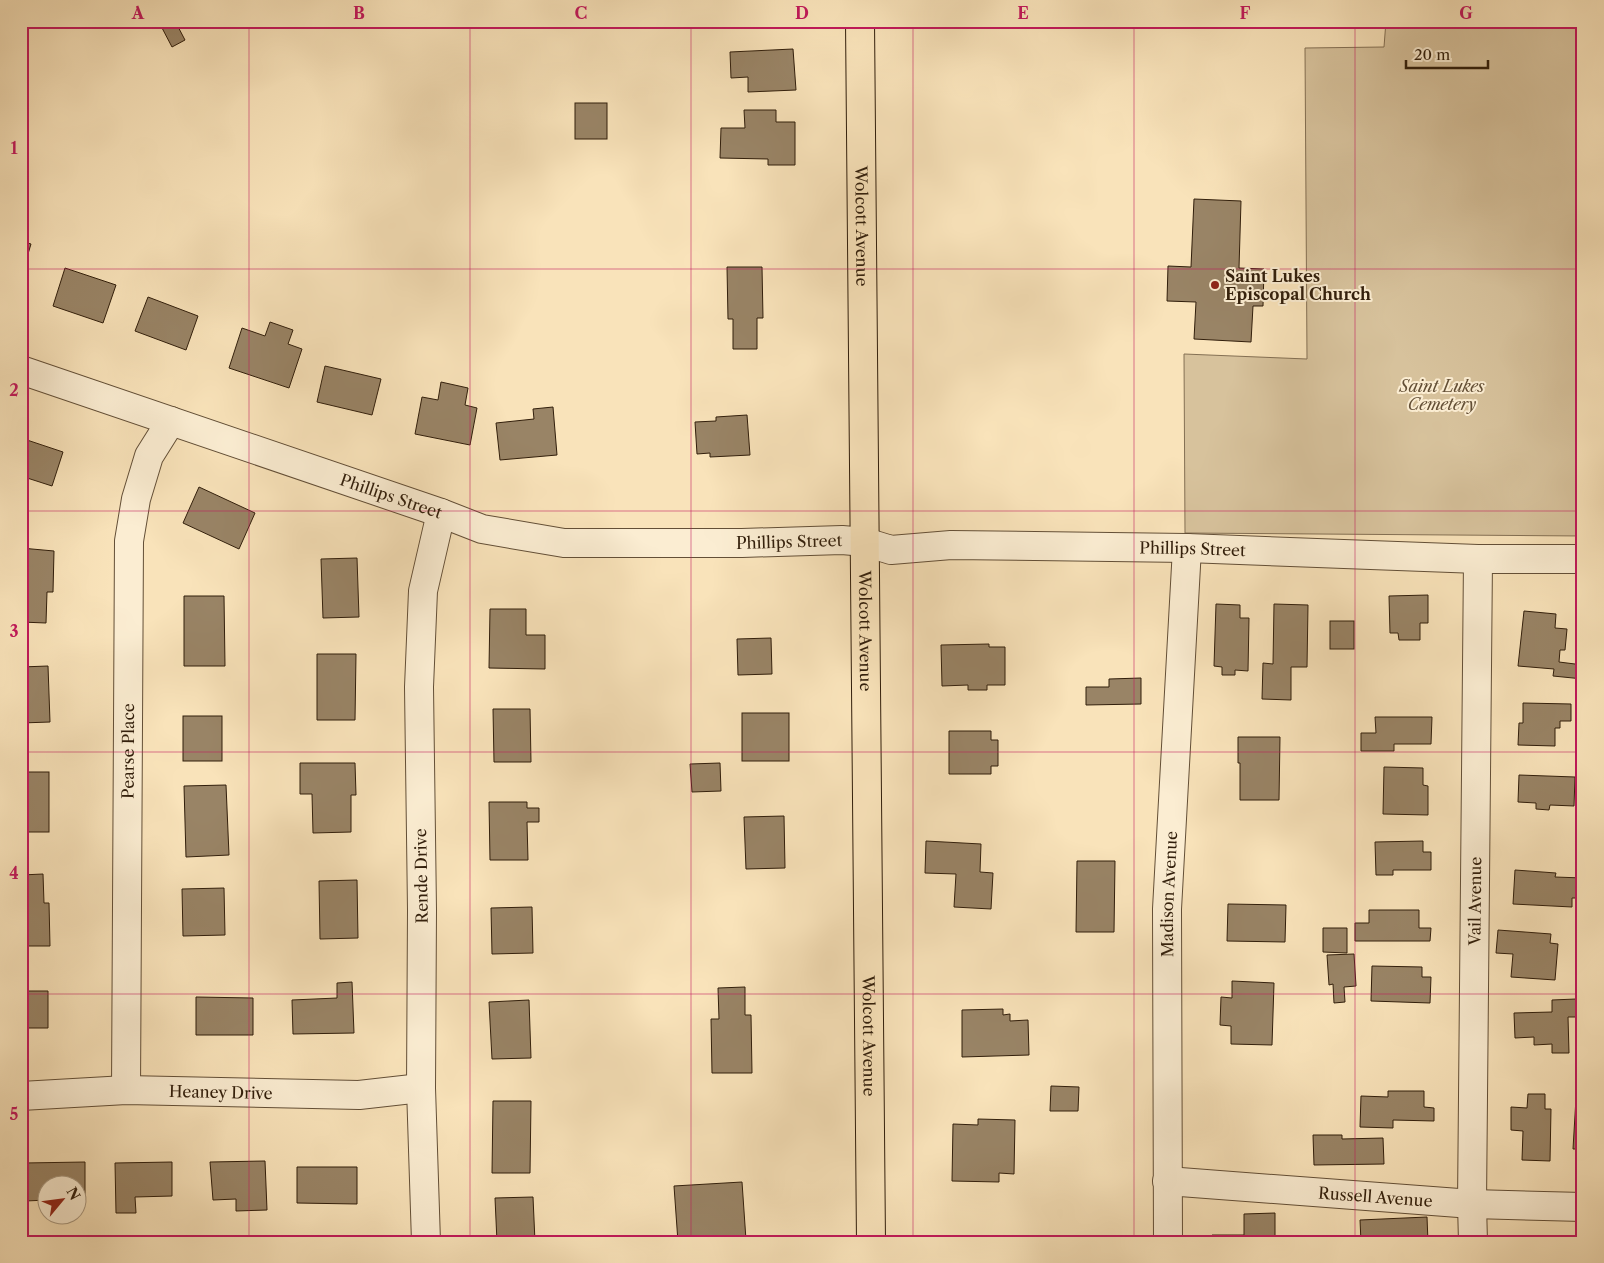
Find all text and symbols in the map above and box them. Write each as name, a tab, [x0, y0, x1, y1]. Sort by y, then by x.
text: A	[131, 3, 145, 23]
text: B	[353, 3, 365, 23]
text: C	[575, 3, 587, 23]
text: D	[795, 3, 809, 23]
text: E	[1017, 3, 1029, 23]
text: F	[1240, 3, 1251, 23]
text: G	[1459, 3, 1473, 23]
scale bar	[1406, 38, 1489, 70]
text: 20 m	[1414, 45, 1450, 64]
text: 1	[10, 138, 18, 158]
street label: Wolcott Avenue	[851, 164, 872, 287]
place label: Saint Lukes Episcopal Church	[1225, 266, 1371, 304]
marker: Saint Lukes Episcopal Church	[1209, 279, 1221, 291]
park label: Saint Lukes Cemetery	[1399, 376, 1485, 414]
text: 2	[9, 380, 19, 400]
street label: Phillips Street	[338, 469, 445, 523]
street label: Phillips Street	[736, 530, 843, 553]
street label: Phillips Street	[1139, 537, 1246, 560]
street label: Wolcott Avenue	[855, 569, 876, 692]
text: 3	[9, 621, 19, 641]
street label: Pearse Place	[118, 703, 138, 799]
street label: Rende Drive	[410, 828, 432, 924]
street label: Madison Avenue	[1157, 830, 1181, 957]
street label: Vail Avenue	[1464, 857, 1485, 946]
text: 4	[9, 863, 19, 883]
street label: Wolcott Avenue	[859, 974, 880, 1096]
street label: Heaney Drive	[169, 1081, 273, 1103]
text: 5	[10, 1104, 19, 1124]
north arrow	[38, 1176, 88, 1226]
street label: Russell Avenue	[1318, 1182, 1433, 1211]
text: N	[63, 1184, 84, 1203]

